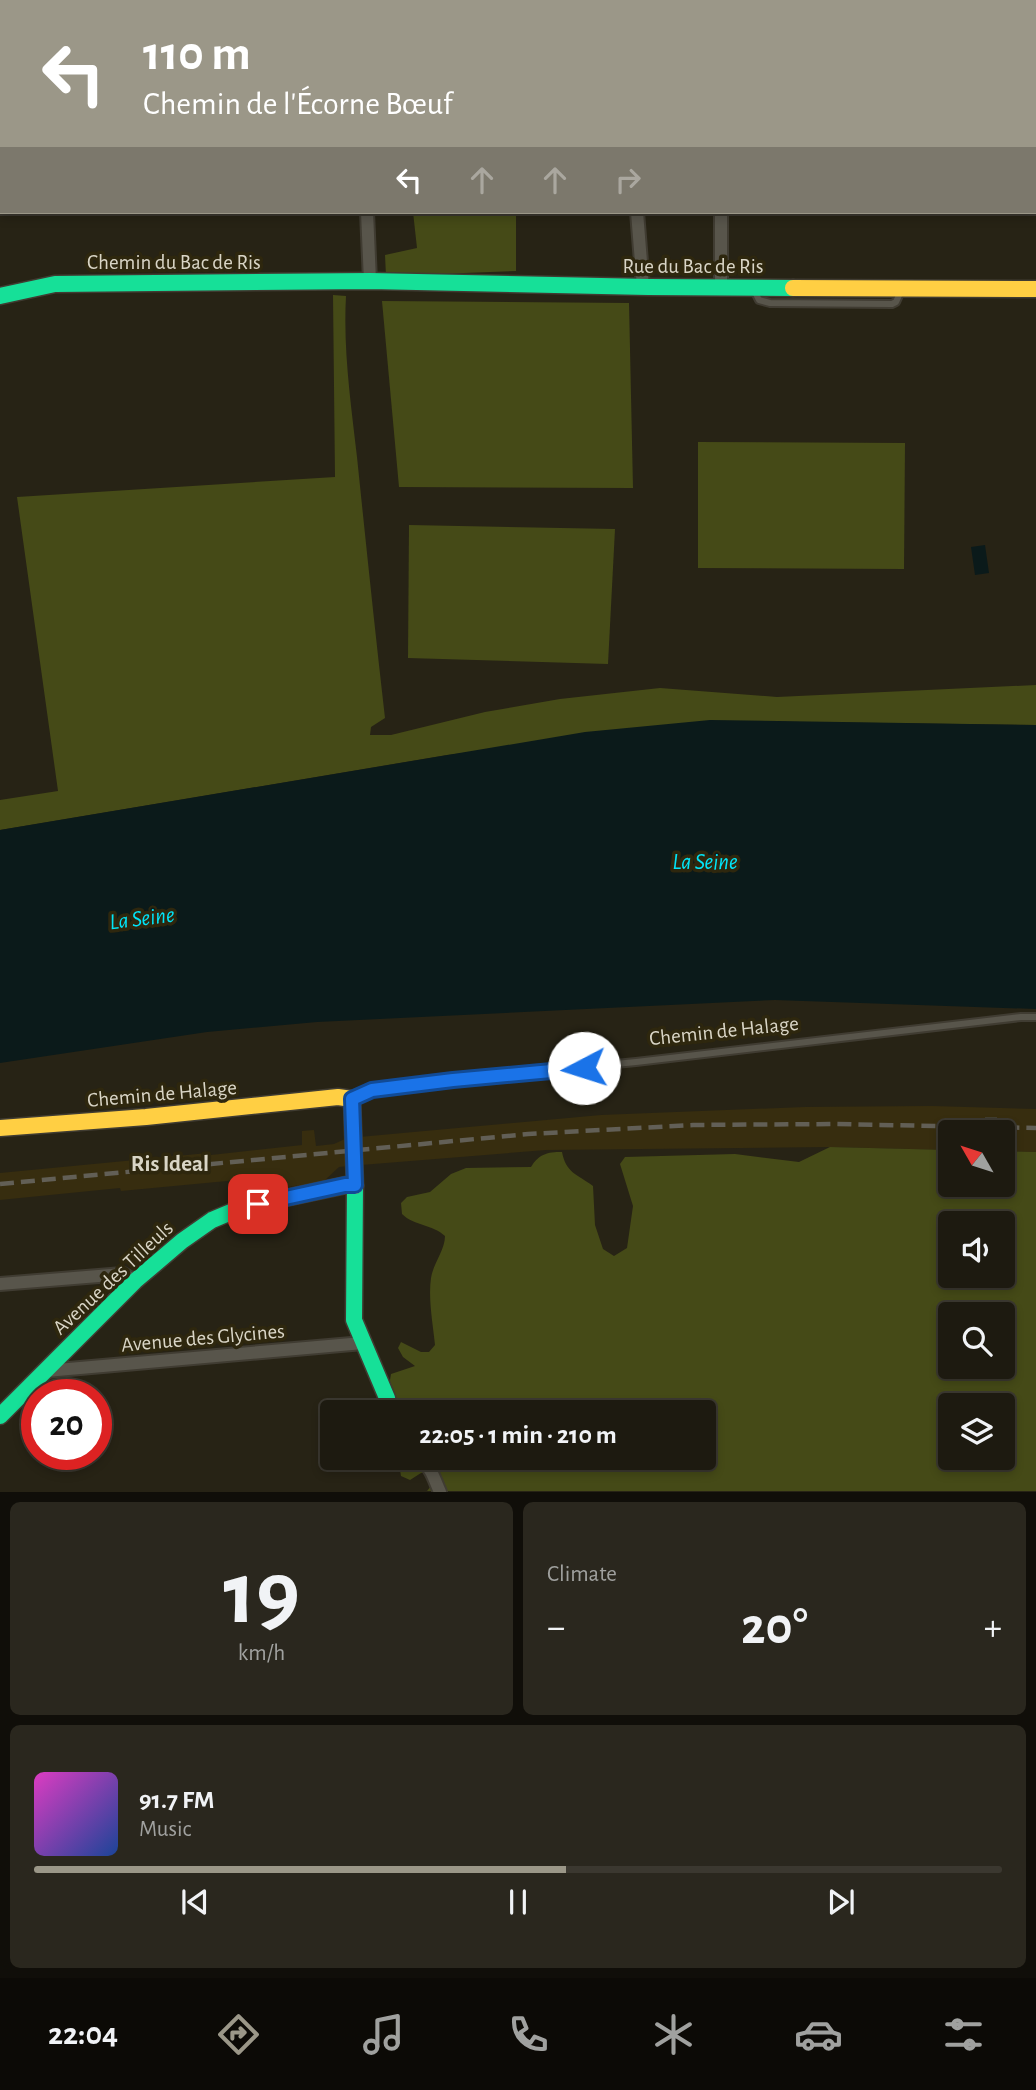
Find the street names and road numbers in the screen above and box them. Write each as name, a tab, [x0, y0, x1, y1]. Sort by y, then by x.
street label: Chemin du Bac de Ris	[87, 252, 261, 273]
street label: Rue du Bac de Ris	[622, 256, 764, 277]
street label: Chemin de Halage	[648, 1013, 800, 1049]
street label: Chemin de Halage	[86, 1077, 238, 1111]
street label: Avenue des Tilleuls	[49, 1217, 177, 1339]
street label: Avenue des Glycines	[120, 1320, 286, 1356]

